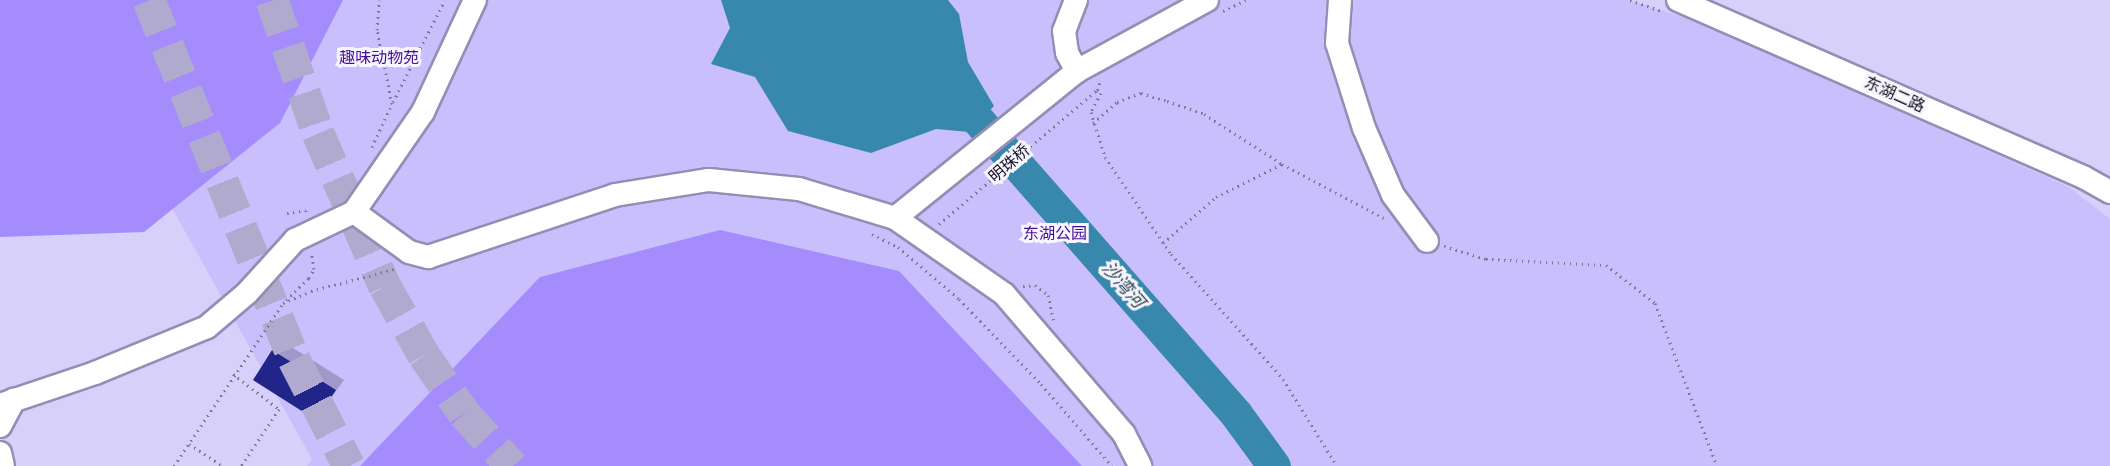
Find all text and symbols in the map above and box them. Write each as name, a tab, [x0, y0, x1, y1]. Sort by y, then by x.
park label: 趣味动物苑	[339, 47, 419, 67]
street label: 东湖二路	[1862, 72, 1928, 116]
street label: 明珠桥	[985, 140, 1033, 186]
park label: 东湖公园	[1023, 223, 1087, 243]
water label: 沙湾河	[1097, 258, 1149, 312]

